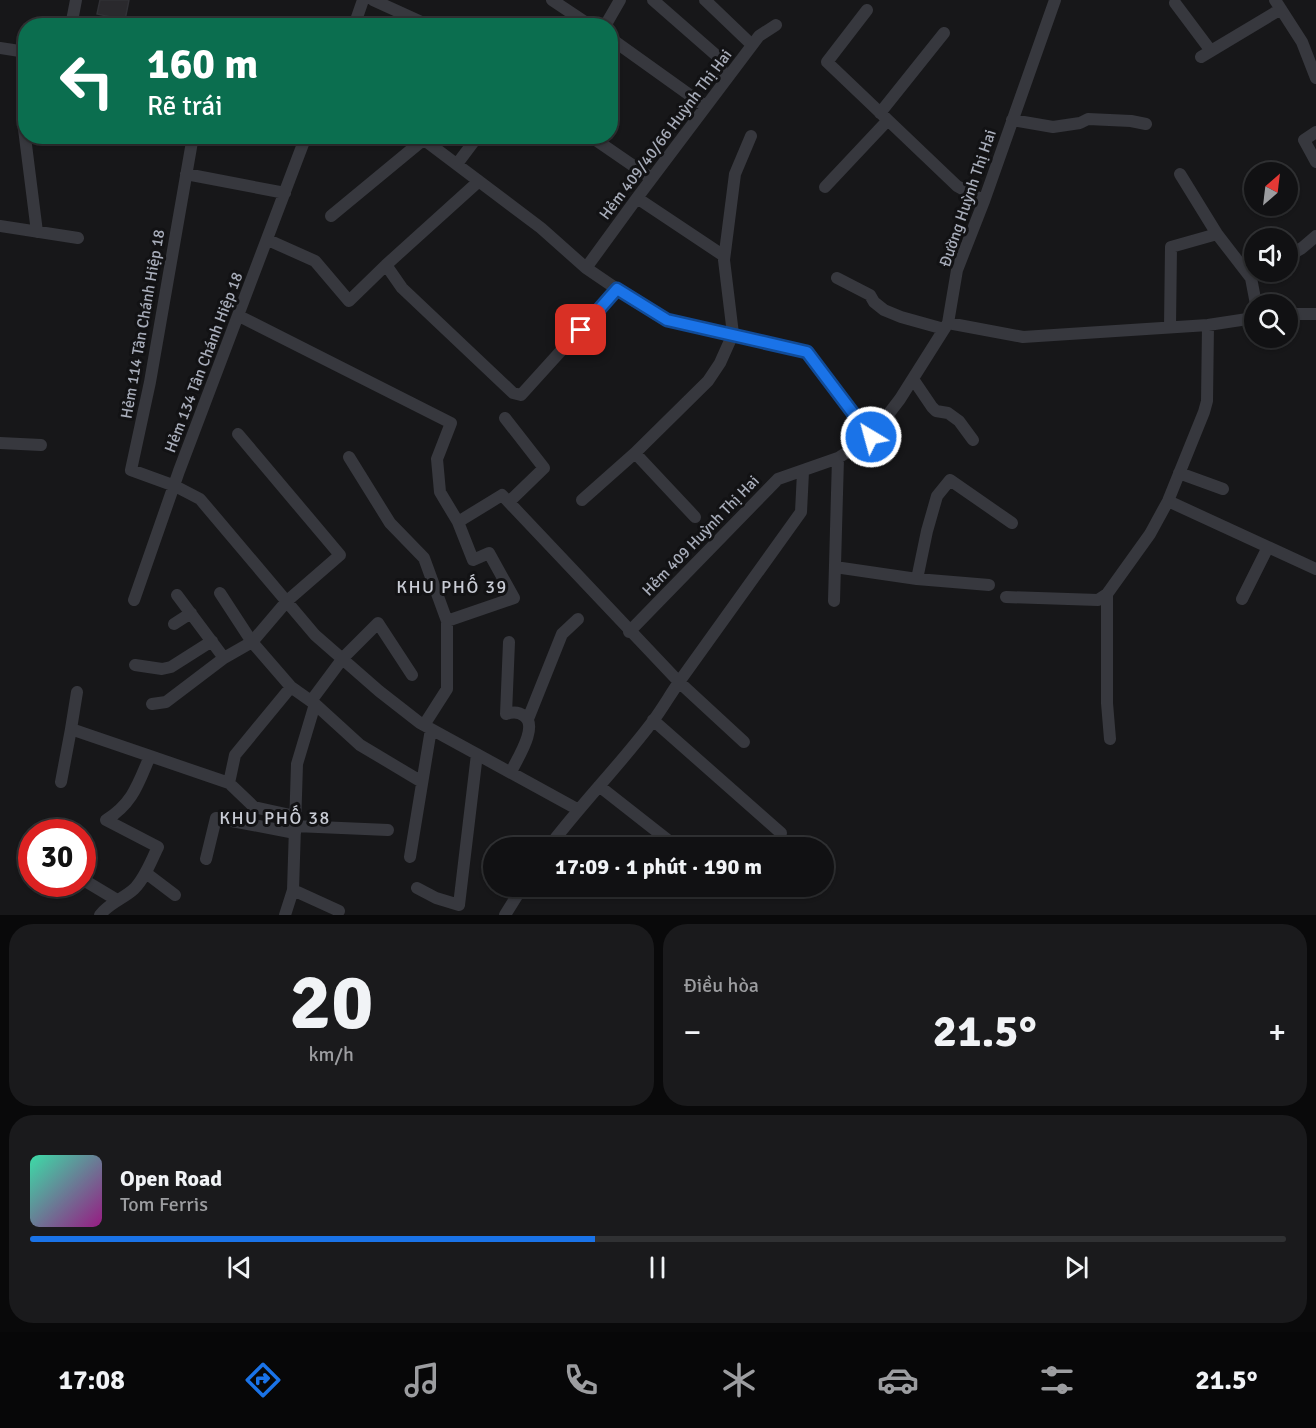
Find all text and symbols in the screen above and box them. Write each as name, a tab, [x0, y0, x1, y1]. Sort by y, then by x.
text: 160 m	[147, 39, 258, 90]
icon: left	[48, 42, 126, 120]
street label: Hẻm 409/40/66 Huỳnh Thị Hai	[595, 45, 736, 224]
text: Rẽ trái	[147, 90, 223, 123]
street label: Đường Huỳnh Thị Hai	[935, 127, 1001, 270]
north arrow	[1244, 162, 1298, 216]
map controls	[1244, 162, 1298, 348]
street label: Hẻm 114 Tân Chánh Hiệp 18	[116, 228, 169, 420]
button: sound	[1244, 228, 1298, 282]
street label: Hẻm 134 Tân Chánh Hiệp 18	[160, 269, 248, 455]
button: search	[1244, 294, 1298, 348]
pin	[555, 304, 606, 355]
icon: arrive	[564, 313, 597, 346]
position arrow	[839, 405, 903, 469]
street label: Hẻm 409 Huỳnh Thị Hai	[638, 471, 764, 600]
district label: KHU PHỐ 39	[396, 573, 508, 598]
district label: KHU PHỐ 38	[219, 804, 331, 829]
speed limit sign: 30	[18, 819, 96, 897]
text: 17:09 · 1 phút · 190 m	[555, 853, 762, 880]
text: 20	[289, 955, 373, 1051]
text: Điều hòa	[684, 973, 759, 998]
text: 21.5°	[933, 1004, 1037, 1059]
text: −	[684, 1012, 701, 1053]
text: +	[1268, 1012, 1286, 1053]
text: km/h	[309, 1042, 354, 1067]
text: Open Road	[120, 1165, 222, 1192]
text: Tom Ferris	[120, 1192, 208, 1217]
icon: previous	[223, 1251, 256, 1284]
icon: pause	[641, 1251, 674, 1284]
icon: next	[1060, 1251, 1093, 1284]
icon: directions	[242, 1359, 284, 1401]
icon: music	[401, 1359, 443, 1401]
icon: phone	[560, 1359, 602, 1401]
icon: climate	[718, 1359, 760, 1401]
icon: car	[877, 1359, 919, 1401]
icon: filters	[1036, 1359, 1078, 1401]
text: 17:08	[58, 1364, 125, 1397]
text: 21.5°	[1195, 1364, 1257, 1397]

